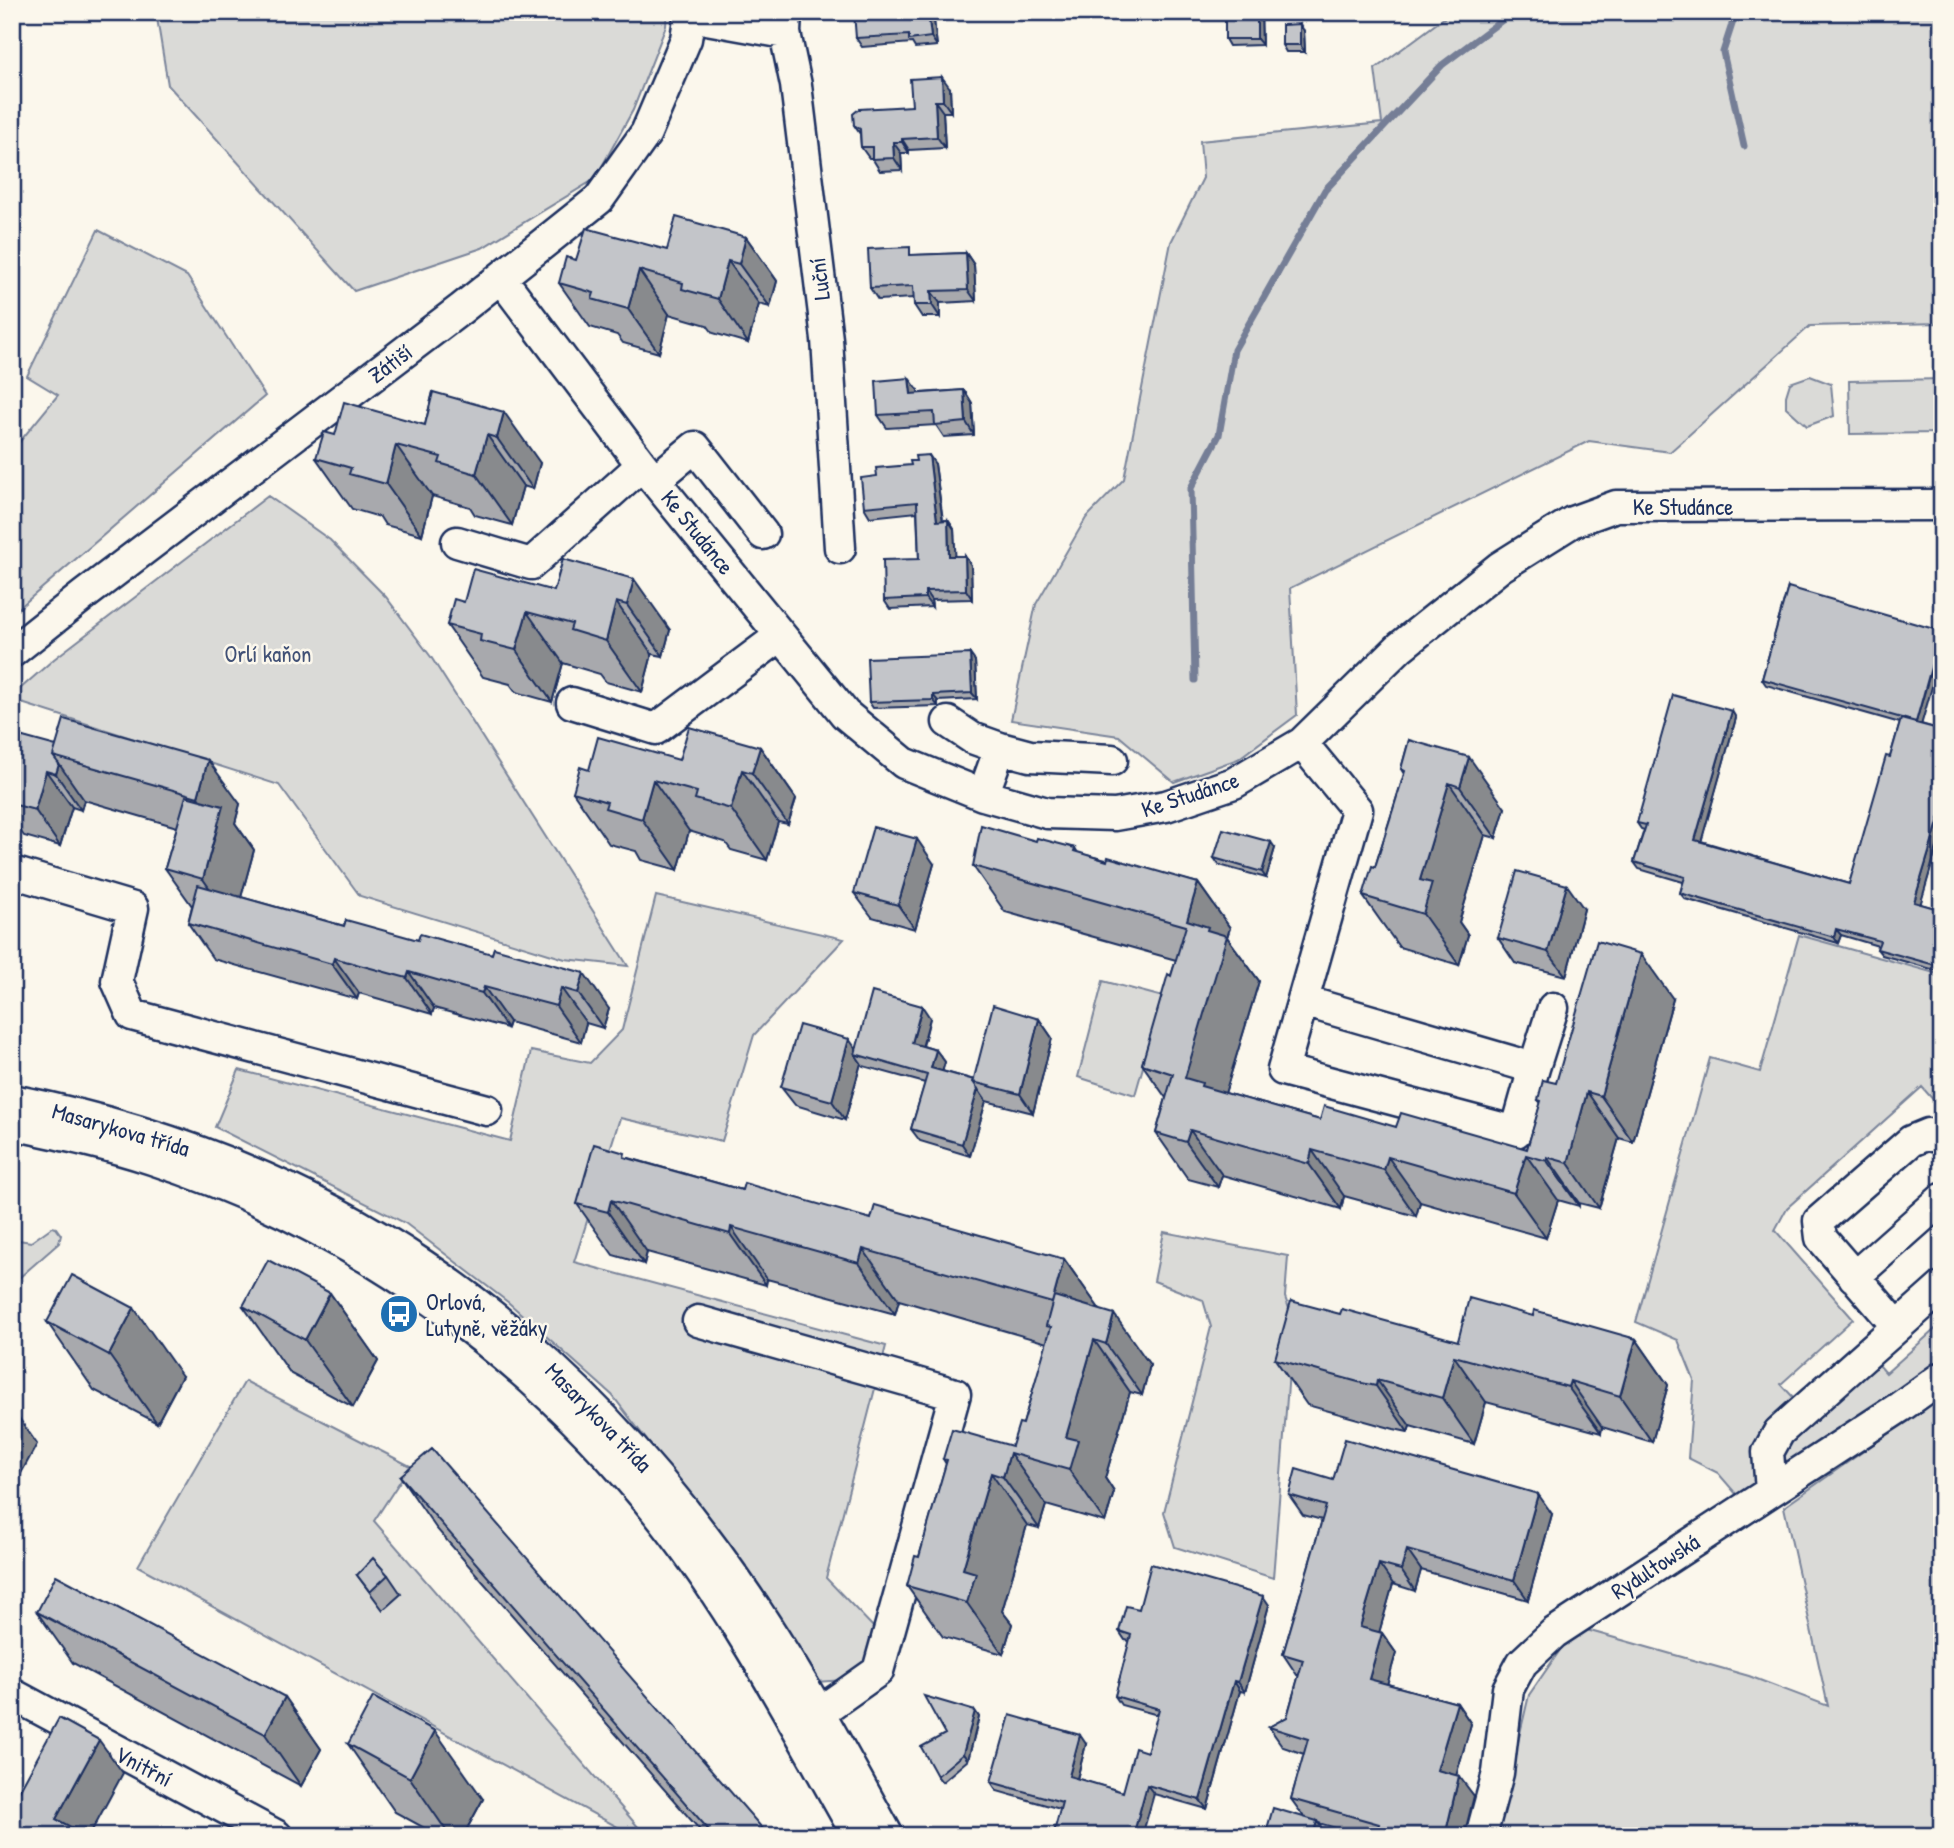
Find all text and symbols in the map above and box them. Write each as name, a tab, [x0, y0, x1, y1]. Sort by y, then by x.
street label: Luční	[801, 256, 837, 302]
street label: Zátiší	[362, 336, 418, 390]
street label: Ke Studánce	[654, 483, 742, 581]
street label: Ke Studánce	[1633, 491, 1733, 522]
park label: Orlí kaňon	[225, 638, 311, 669]
street label: Ke Studánce	[1137, 764, 1243, 824]
street label: Masarykova třída	[49, 1095, 193, 1163]
place label: Orlová, Lutyně, věžáky	[426, 1286, 548, 1343]
bus stop icon: Orlová, Lutyně, věžáky	[378, 1293, 420, 1335]
street label: Masarykova třída	[539, 1355, 659, 1479]
street label: Rydultowská	[1605, 1526, 1705, 1606]
street label: Vnitřní	[110, 1738, 178, 1794]

